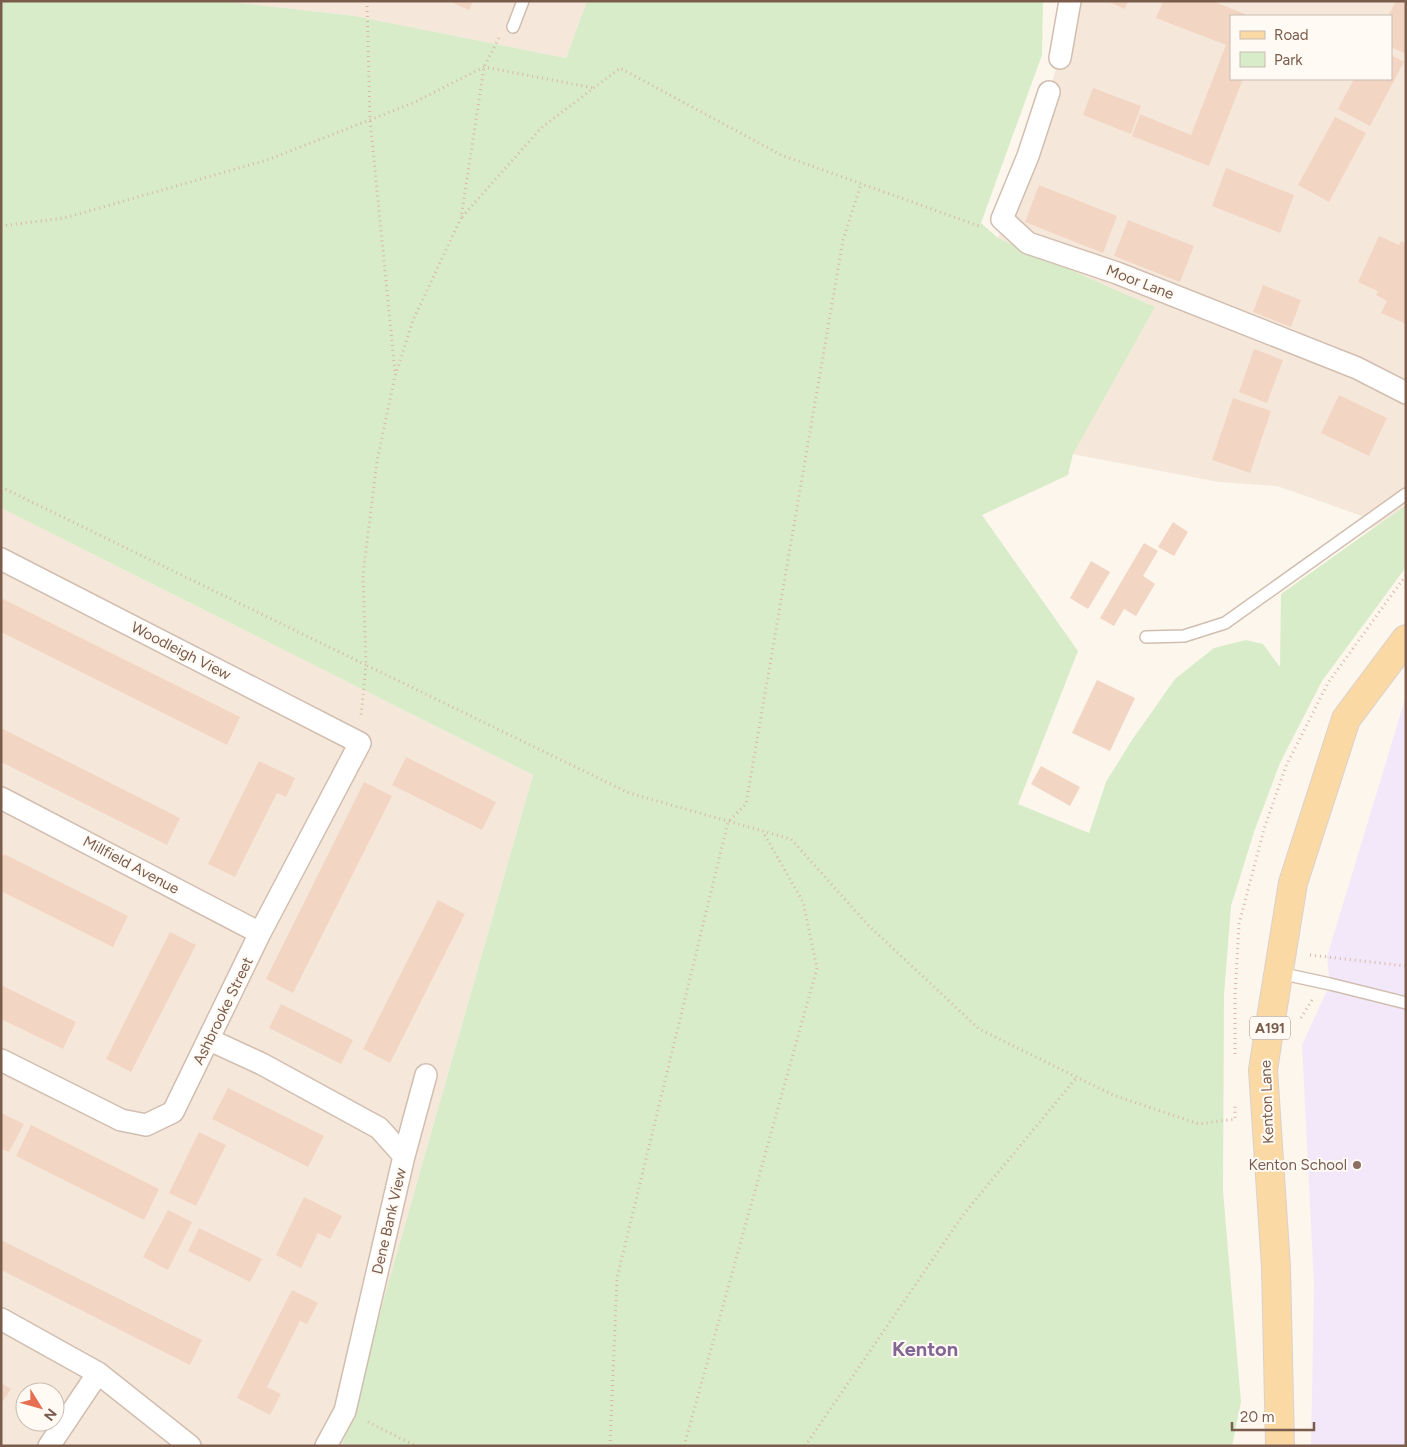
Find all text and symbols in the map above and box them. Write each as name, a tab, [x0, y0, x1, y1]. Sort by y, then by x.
legend	[1230, 15, 1392, 80]
text: Road	[1274, 26, 1309, 44]
text: Park	[1274, 51, 1303, 69]
street label: Moor Lane	[1104, 261, 1176, 303]
street label: Woodleigh View	[128, 618, 234, 684]
street label: Millfield Avenue	[80, 832, 182, 898]
street label: Ashbrooke Street	[189, 954, 257, 1068]
road number: A191	[1250, 1016, 1290, 1040]
street label: Kenton Lane	[1257, 1060, 1277, 1144]
place label: Kenton School	[1249, 1156, 1347, 1174]
marker: Kenton School	[1351, 1159, 1363, 1171]
street label: Dene Bank View	[368, 1166, 410, 1276]
district label: Kenton	[892, 1337, 958, 1361]
north arrow	[15, 1382, 65, 1432]
scale bar	[1232, 1400, 1314, 1432]
text: N	[40, 1405, 60, 1424]
text: 20 m	[1240, 1408, 1274, 1426]

